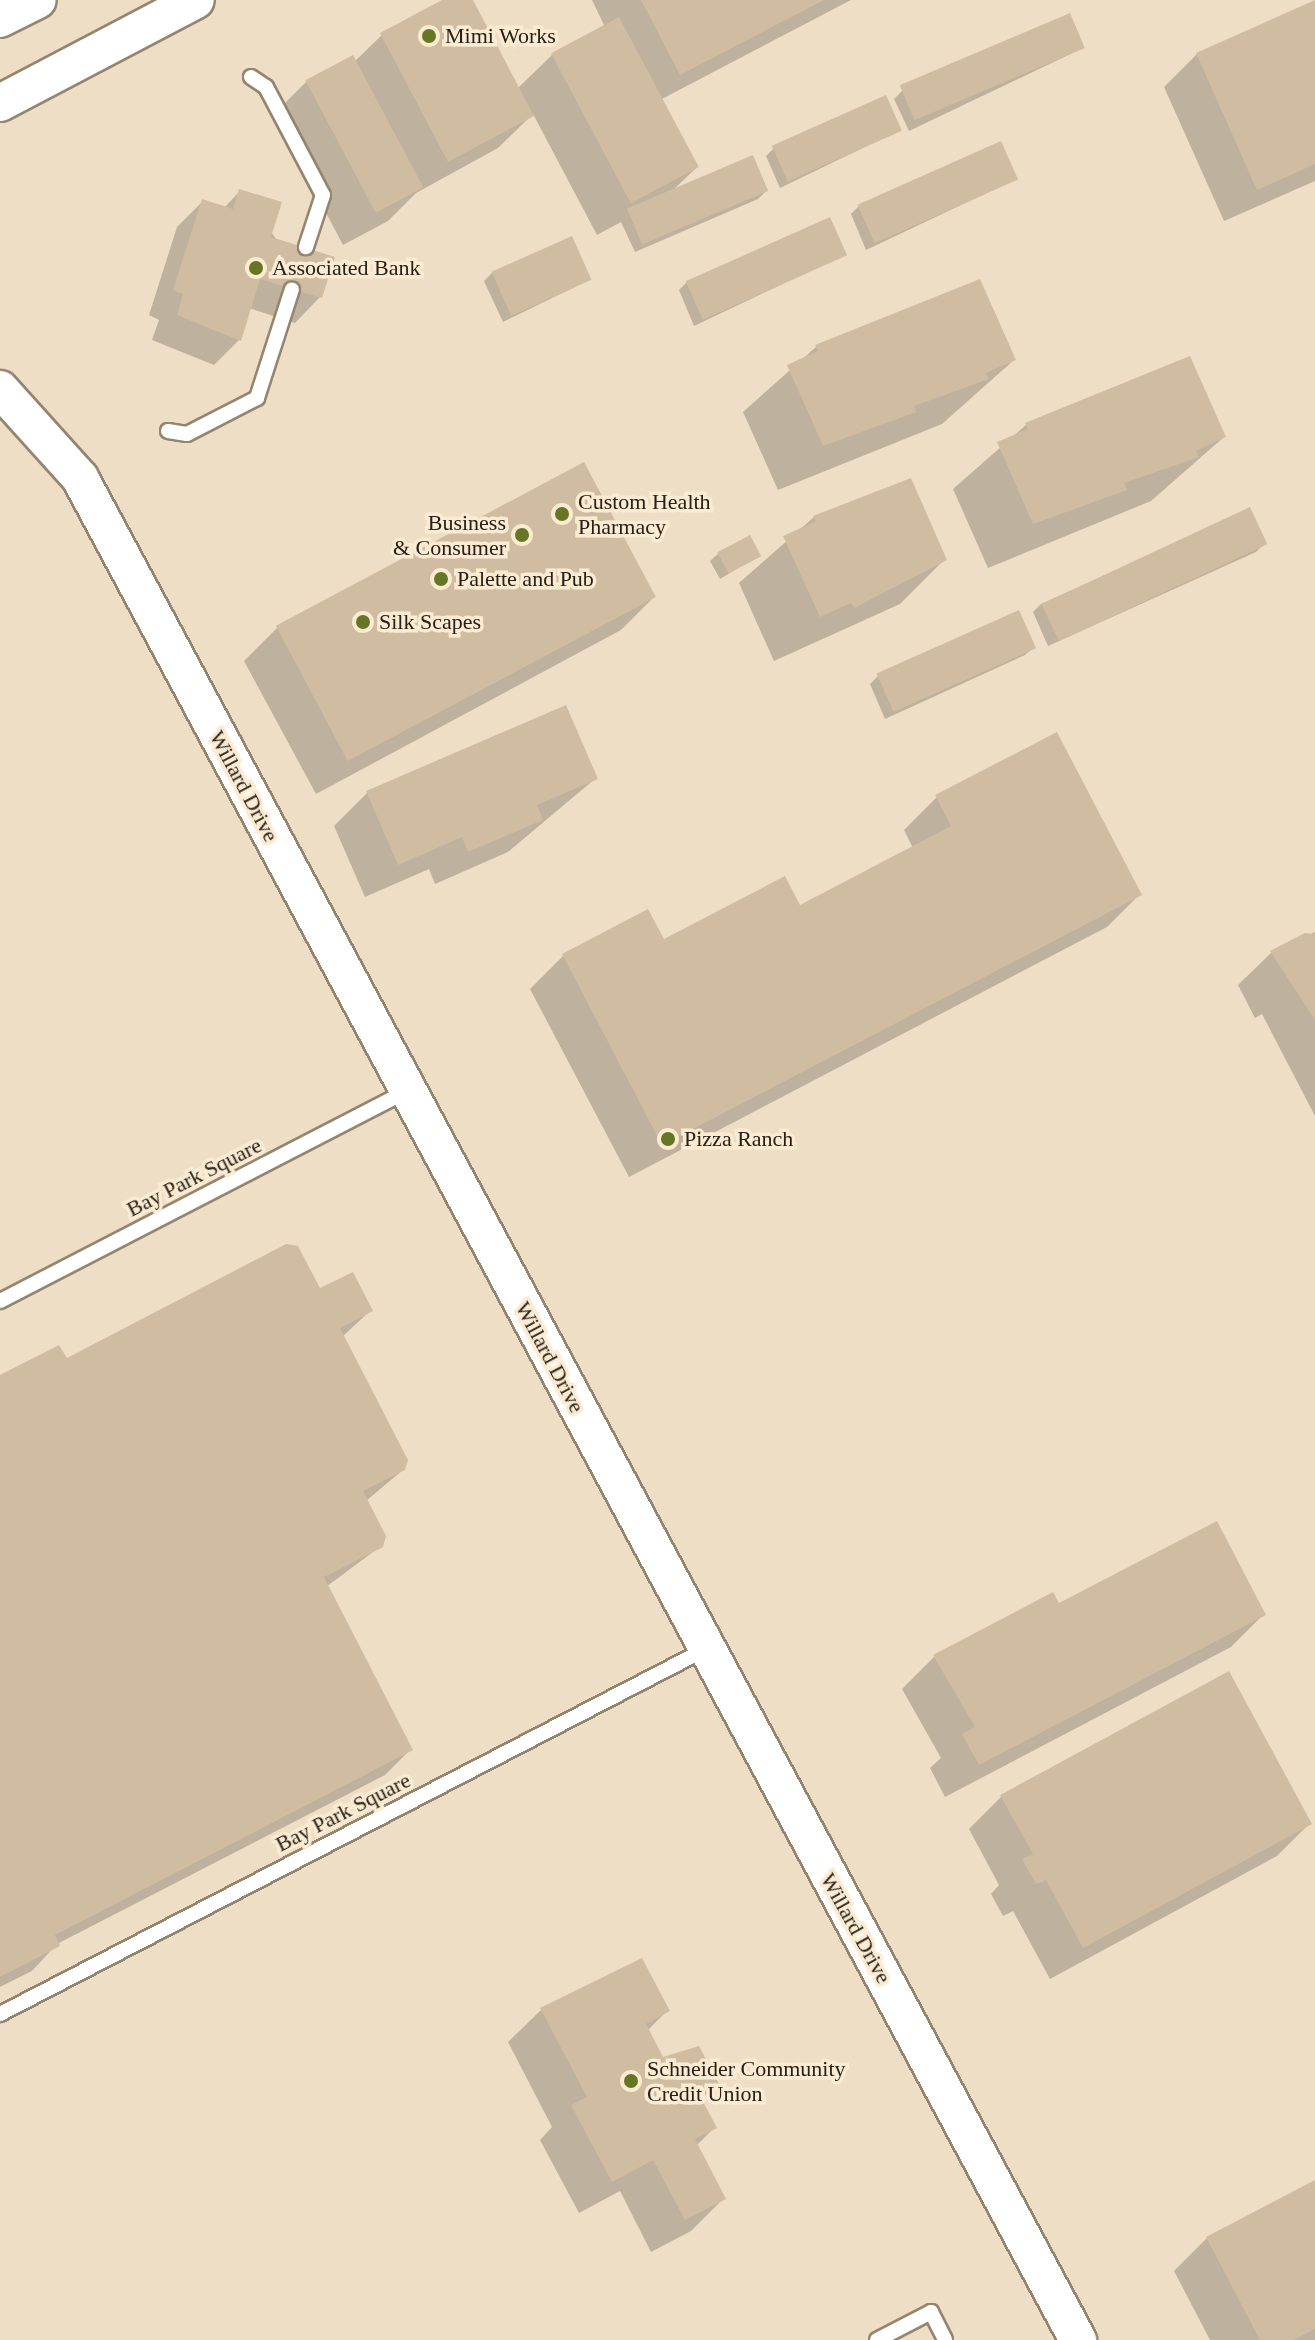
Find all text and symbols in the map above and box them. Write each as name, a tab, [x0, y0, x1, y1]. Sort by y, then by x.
place label: Mimi Works	[445, 23, 556, 49]
marker: Mimi Works	[420, 27, 438, 45]
place label: Associated Bank	[272, 255, 420, 281]
marker: Associated Bank	[247, 259, 265, 277]
place label: Custom Health Pharmacy	[578, 488, 711, 540]
marker: Custom Health Pharmacy	[553, 505, 571, 523]
place label: Business & Consumer	[393, 509, 506, 560]
marker: Business & Consumer	[513, 526, 531, 544]
place label: Palette and Pub	[457, 566, 594, 592]
marker: Palette and Pub	[432, 570, 450, 588]
place label: Silk Scapes	[379, 609, 481, 635]
marker: Silk Scapes	[354, 613, 372, 631]
street label: Willard Drive	[204, 726, 284, 846]
place label: Pizza Ranch	[684, 1126, 793, 1152]
marker: Pizza Ranch	[659, 1130, 677, 1148]
street label: Bay Park Square	[122, 1132, 266, 1222]
street label: Willard Drive	[510, 1297, 590, 1417]
street label: Bay Park Square	[271, 1767, 415, 1857]
street label: Willard Drive	[815, 1868, 897, 1988]
place label: Schneider Community Credit Union	[647, 2055, 846, 2106]
marker: Schneider Community Credit Union	[622, 2072, 640, 2090]

